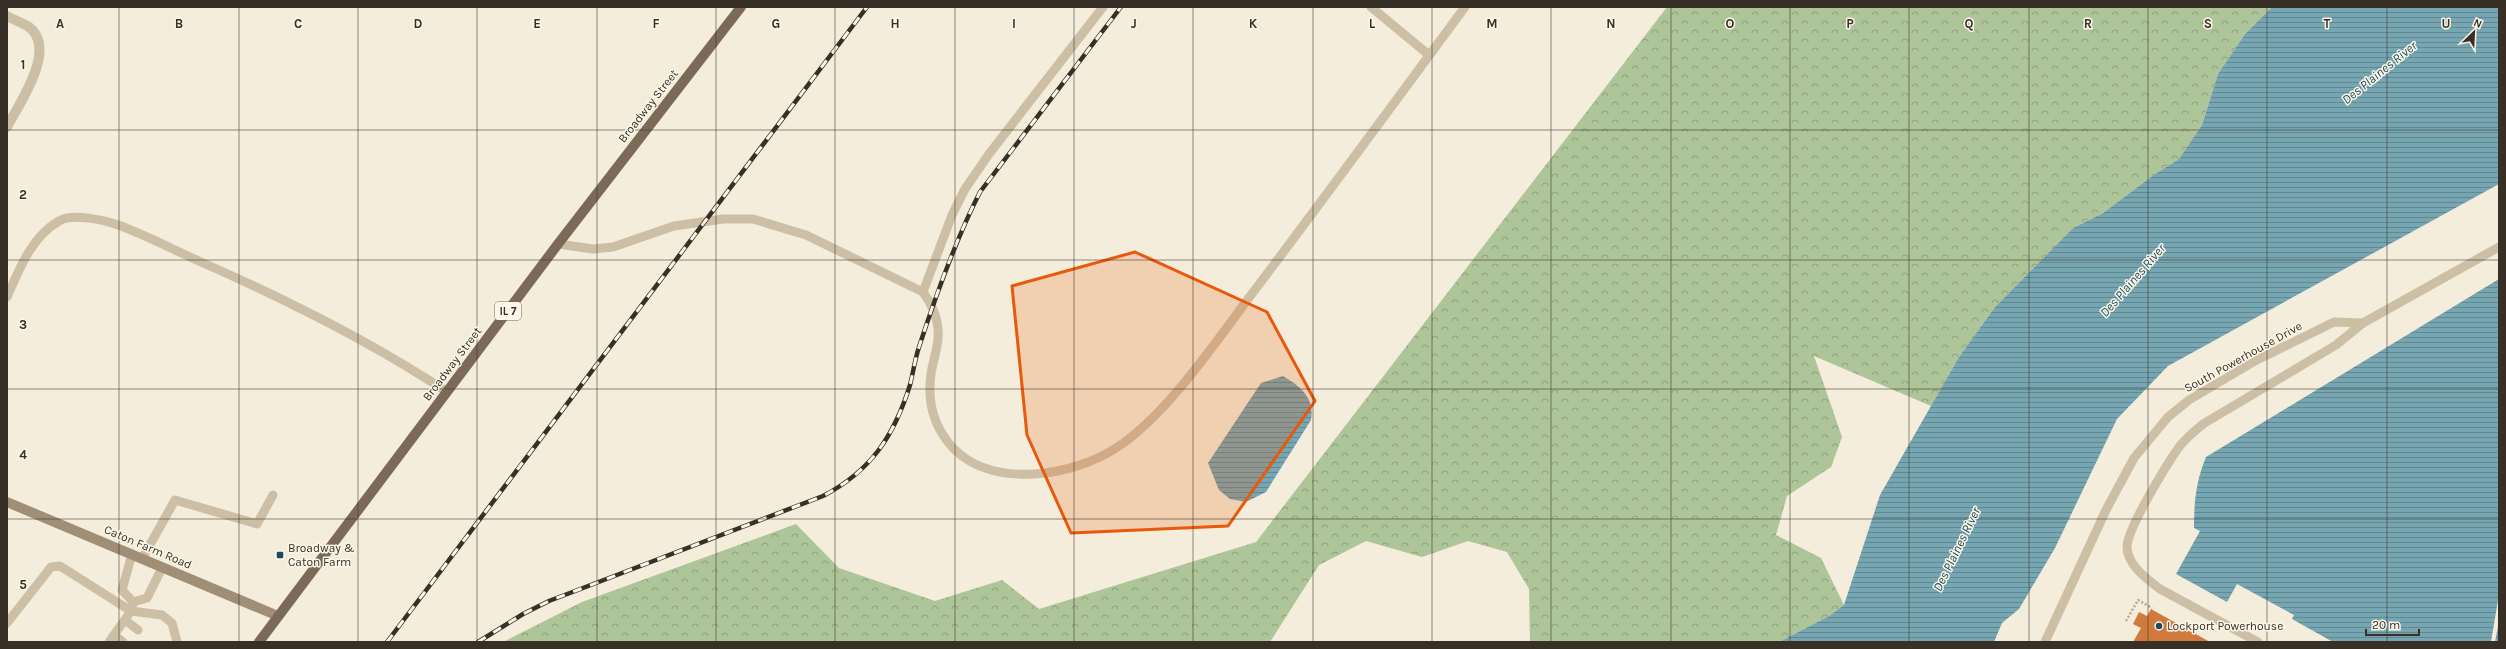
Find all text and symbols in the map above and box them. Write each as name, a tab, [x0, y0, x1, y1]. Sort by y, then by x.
north arrow	[2454, 12, 2494, 52]
text: A	[56, 16, 64, 31]
text: B	[175, 16, 183, 31]
text: C	[294, 16, 302, 31]
text: D	[414, 16, 423, 31]
text: E	[533, 16, 541, 31]
text: F	[652, 16, 660, 31]
text: G	[772, 16, 780, 31]
text: H	[890, 16, 900, 31]
text: I	[1012, 16, 1016, 31]
text: J	[1131, 16, 1137, 31]
text: K	[1249, 16, 1258, 31]
text: L	[1369, 16, 1376, 31]
text: M	[1486, 16, 1498, 31]
text: N	[1606, 16, 1616, 31]
text: O	[1726, 16, 1735, 31]
text: P	[1846, 16, 1854, 31]
text: Q	[1965, 16, 1974, 31]
text: R	[2084, 16, 2092, 31]
text: S	[2204, 16, 2212, 31]
text: T	[2324, 16, 2331, 31]
text: U	[2442, 16, 2450, 31]
text: N	[2472, 16, 2484, 31]
water label: Des Plaines River	[2339, 37, 2420, 107]
text: 1	[21, 57, 25, 72]
street label: Broadway Street	[615, 66, 681, 145]
text: 2	[19, 187, 27, 202]
water label: Des Plaines River	[2097, 240, 2168, 320]
road number: IL 7	[495, 302, 521, 320]
text: 3	[19, 317, 27, 332]
street label: South Powerhouse Drive	[2182, 319, 2304, 395]
street label: Broadway Street	[420, 324, 485, 404]
text: 4	[19, 447, 27, 462]
water label: Des Plaines River	[1930, 504, 1983, 594]
street label: Caton Farm Road	[102, 522, 194, 572]
place label: Broadway & Caton Farm	[288, 541, 355, 569]
marker: Broadway & Caton Farm	[275, 550, 285, 560]
text: 5	[19, 577, 27, 592]
scale bar	[2366, 611, 2419, 637]
text: 20 m	[2372, 618, 2400, 632]
place label: Lockport Powerhouse	[2167, 619, 2283, 633]
marker: Lockport Powerhouse	[2154, 621, 2164, 631]

